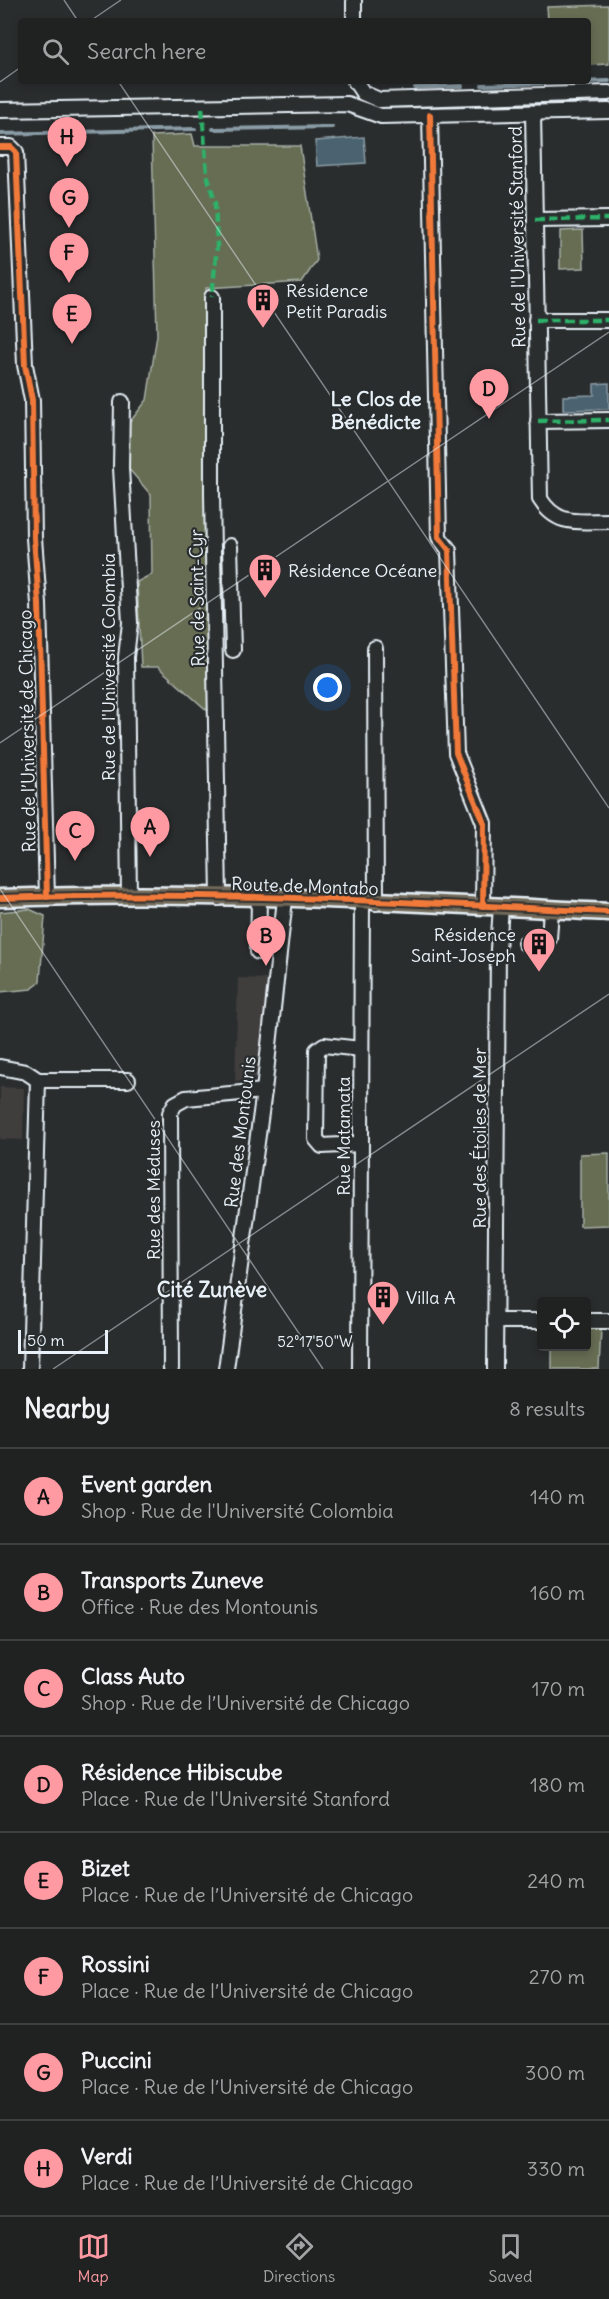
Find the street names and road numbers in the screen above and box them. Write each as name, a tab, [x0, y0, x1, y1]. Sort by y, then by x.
street label: Rue de l'Université Stanford	[504, 125, 530, 348]
street label: Rue de Saint-Cyr	[184, 528, 210, 667]
street label: Rue de l'Université Colombia	[97, 553, 120, 781]
street label: Rue de l’Université de Chicago	[13, 609, 41, 853]
street label: Route de Montabo	[231, 872, 379, 900]
street label: Rue des Étoiles de Mer	[468, 1047, 491, 1229]
street label: Rue des Montounis	[219, 1055, 261, 1209]
street label: Rue Matamata	[332, 1076, 355, 1196]
street label: Rue des Méduses	[142, 1120, 165, 1260]

